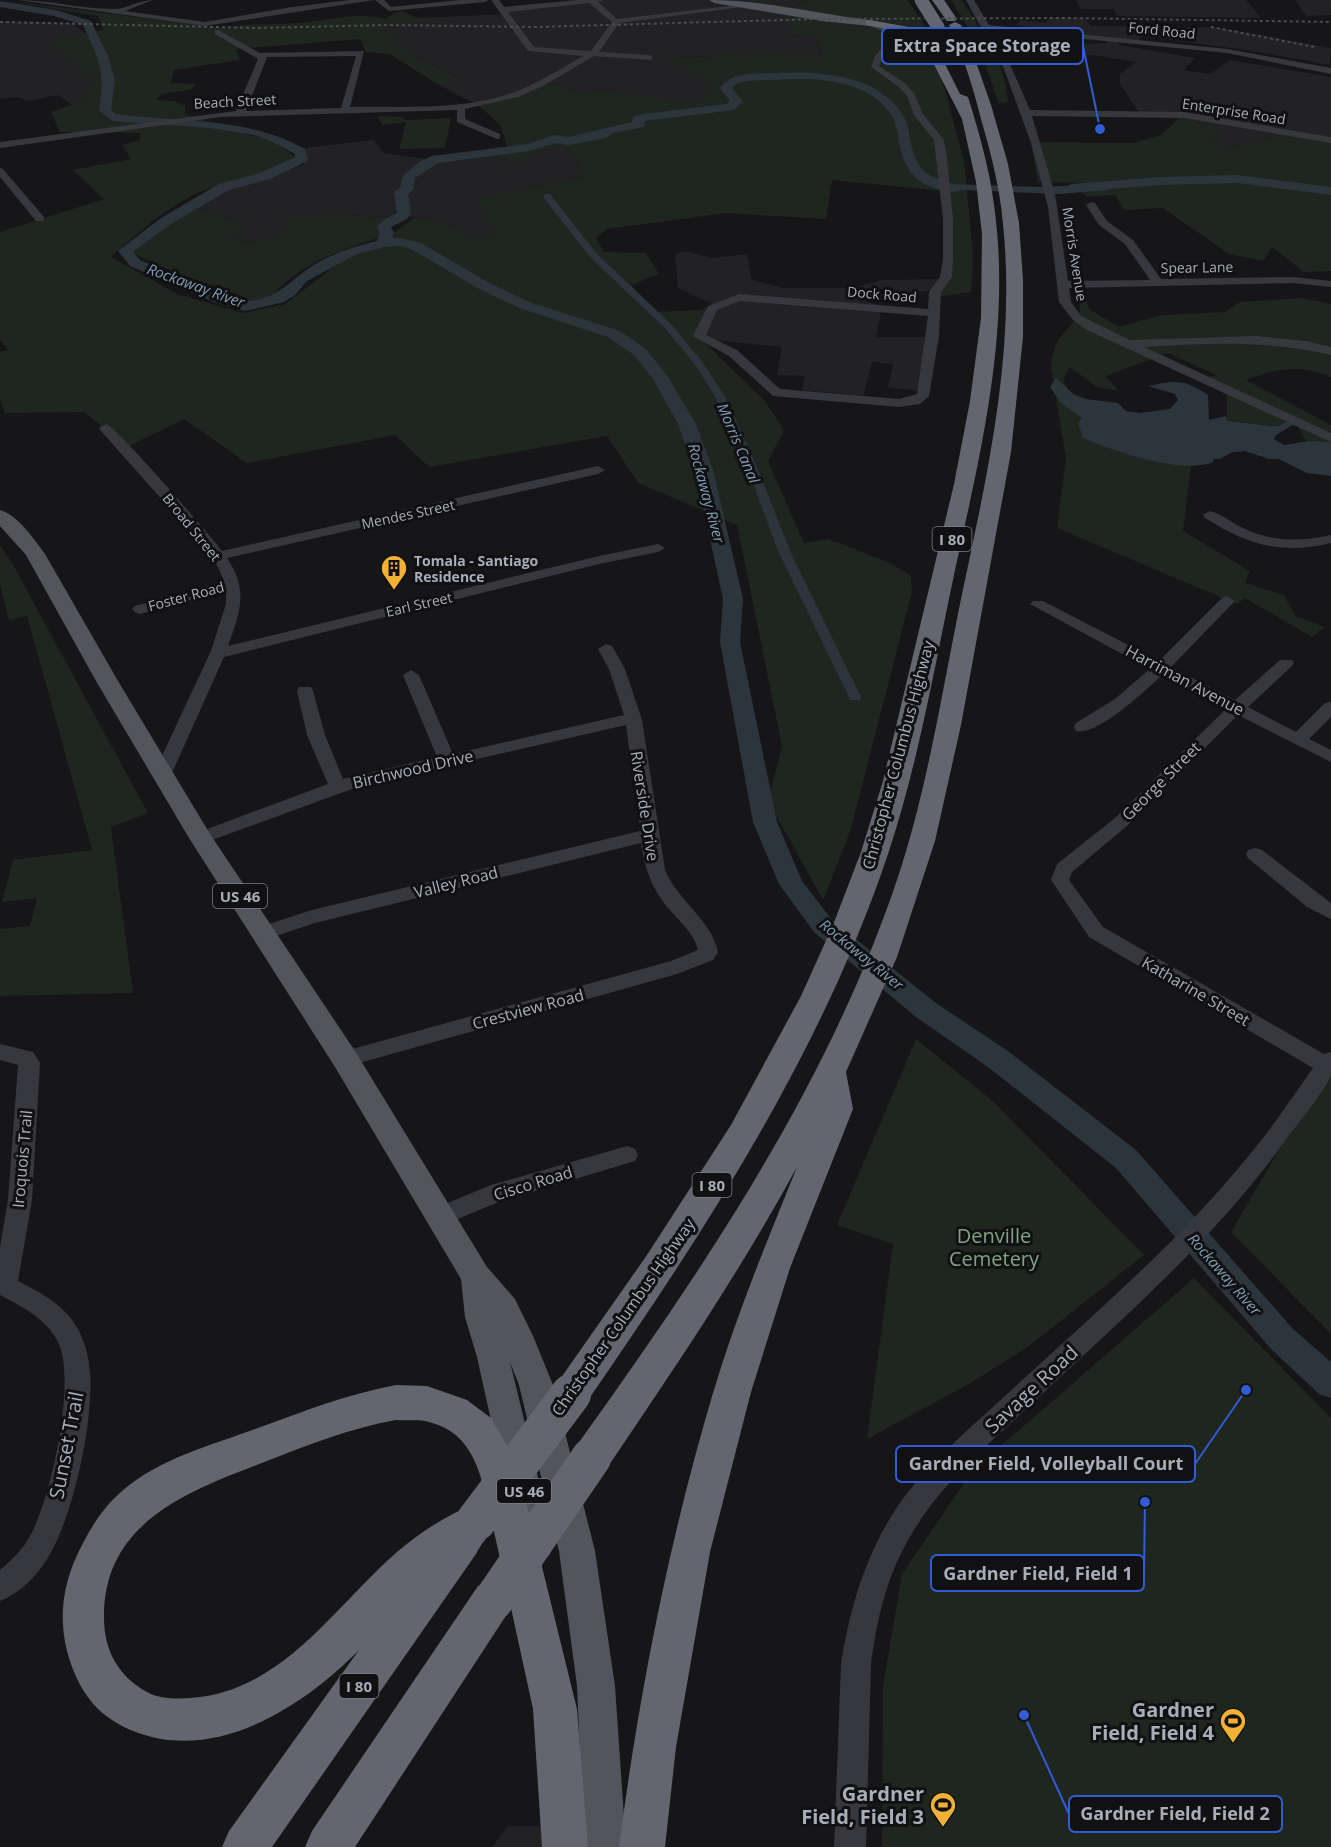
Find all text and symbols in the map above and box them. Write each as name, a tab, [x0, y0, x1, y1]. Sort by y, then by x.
street label: Ford Road	[1128, 17, 1196, 43]
callout: Extra Space Storage	[882, 28, 1083, 64]
text: Extra Space Storage	[893, 33, 1071, 57]
street label: Beach Street	[193, 89, 277, 113]
street label: Enterprise Road	[1181, 93, 1287, 129]
street label: Morris Avenue	[1058, 206, 1092, 303]
street label: Spear Lane	[1160, 257, 1234, 277]
water label: Rockaway River	[145, 258, 249, 312]
street label: Dock Road	[846, 281, 918, 307]
water label: Morris Canal	[713, 400, 765, 487]
water label: Rockaway River	[684, 441, 730, 546]
street label: Broad Street	[159, 489, 225, 565]
street label: Mendes Street	[360, 495, 456, 533]
road number: I 80	[932, 527, 972, 551]
place label: Tomala - Santiago Residence	[414, 551, 539, 586]
building icon: Tomala - Santiago Residence	[379, 553, 409, 591]
street label: Foster Road	[146, 577, 226, 615]
street label: Earl Street	[384, 587, 454, 621]
street label: Christopher Columbus Highway	[857, 637, 939, 872]
street label: Harriman Avenue	[1122, 639, 1248, 721]
street label: George Street	[1117, 736, 1206, 825]
street label: Birchwood Drive	[351, 744, 475, 794]
street label: Riverside Drive	[625, 749, 665, 863]
street label: Valley Road	[412, 861, 500, 903]
road number: US 46	[213, 884, 267, 908]
water label: Rockaway River	[816, 914, 909, 995]
street label: Katharine Street	[1138, 951, 1254, 1031]
street label: Crestview Road	[470, 984, 586, 1034]
street label: Iroquois Trail	[7, 1109, 37, 1209]
street label: Cisco Road	[491, 1161, 575, 1205]
road number: I 80	[692, 1173, 732, 1197]
street label: Christopher Columbus Highway	[546, 1213, 700, 1420]
park label: Denville Cemetery	[949, 1222, 1040, 1272]
water label: Rockaway River	[1184, 1229, 1267, 1320]
street label: Savage Road	[979, 1339, 1083, 1439]
street label: Sunset Trail	[42, 1389, 90, 1501]
callout: Gardner Field, Volleyball Court	[896, 1446, 1195, 1482]
text: Gardner Field, Volleyball Court	[909, 1451, 1183, 1475]
road number: US 46	[497, 1479, 551, 1503]
callout: Gardner Field, Field 1	[931, 1555, 1144, 1591]
text: Gardner Field, Field 1	[943, 1561, 1133, 1585]
road number: I 80	[340, 1674, 378, 1698]
place label: Gardner Field, Field 4	[1091, 1696, 1215, 1746]
sports icon: Gardner Field, Field 4	[1218, 1706, 1248, 1744]
place label: Gardner Field, Field 3	[801, 1780, 924, 1830]
sports icon: Gardner Field, Field 3	[928, 1790, 958, 1828]
callout: Gardner Field, Field 2	[1069, 1796, 1282, 1832]
text: Gardner Field, Field 2	[1080, 1801, 1270, 1825]

